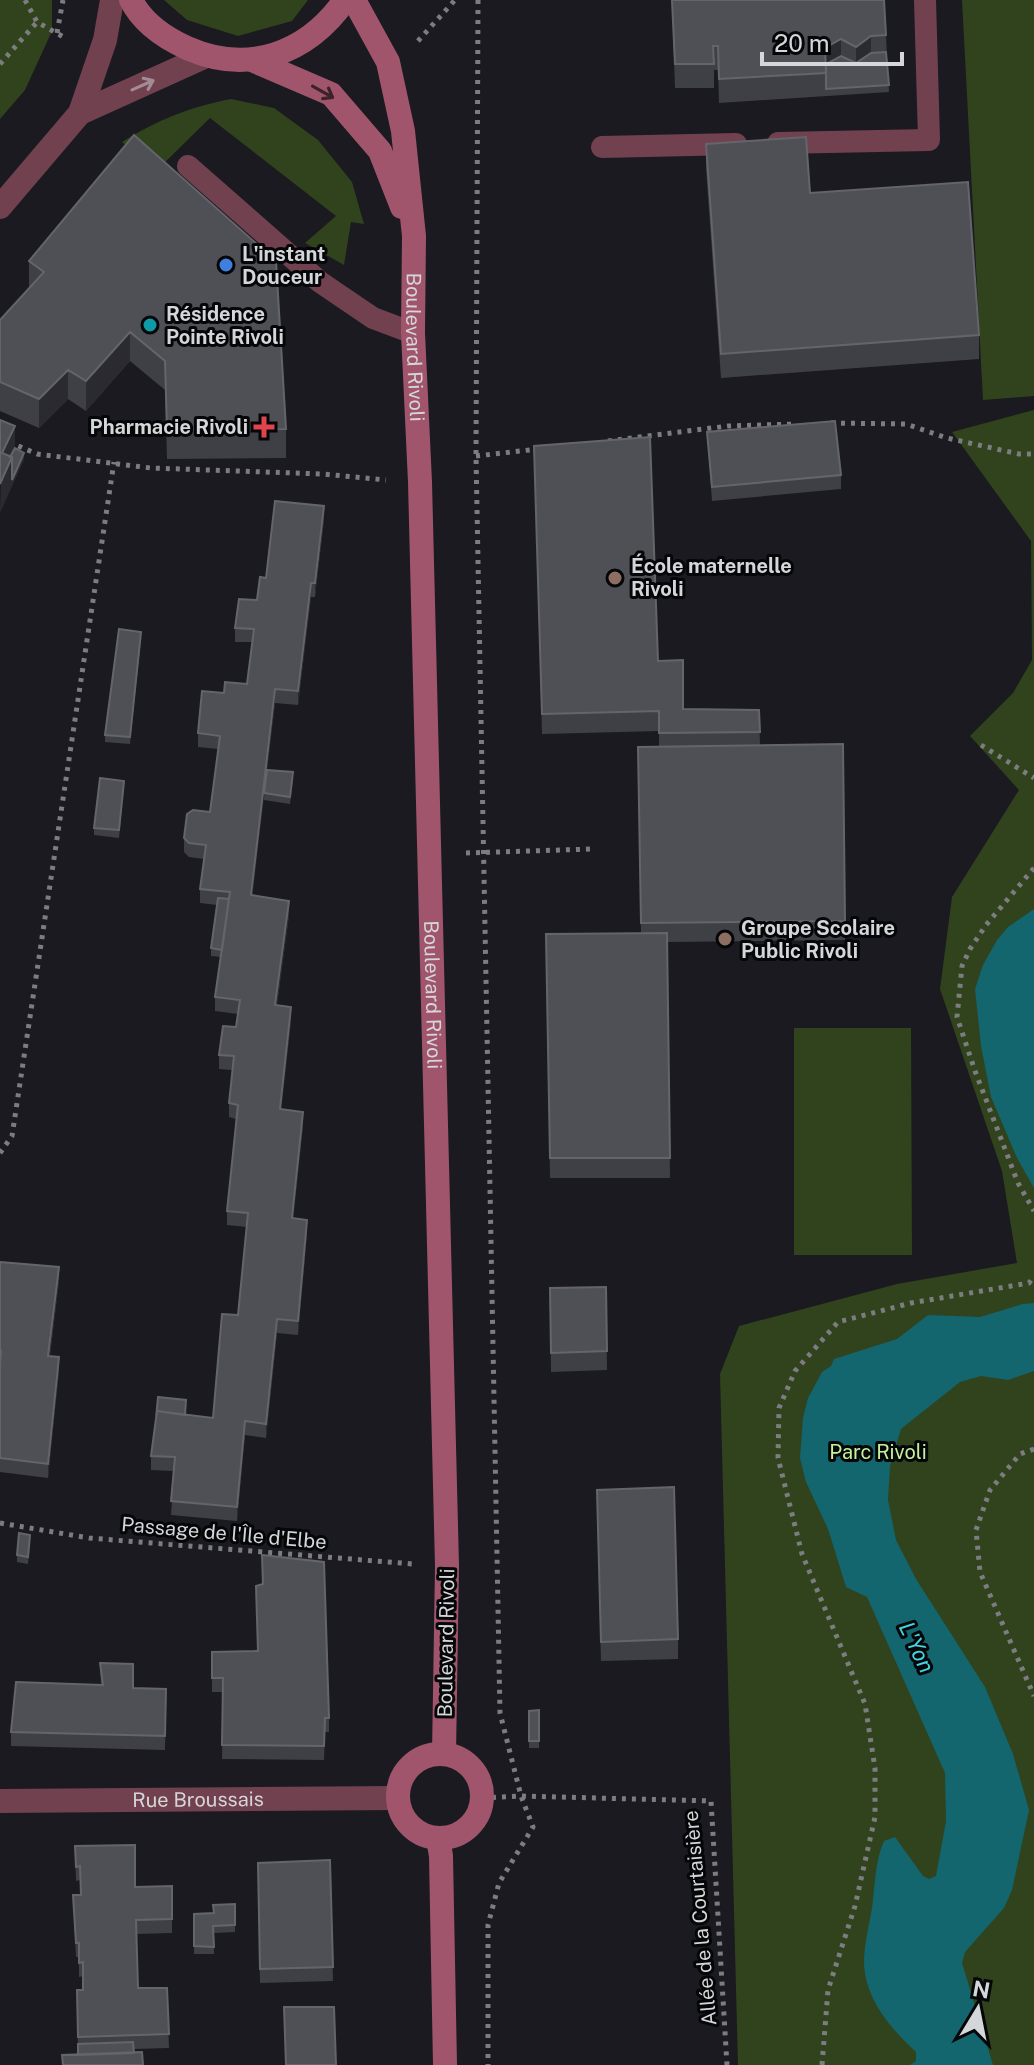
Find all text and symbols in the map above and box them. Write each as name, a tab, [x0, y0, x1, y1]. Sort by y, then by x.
scale bar	[762, 16, 902, 66]
text: 20 m	[774, 29, 830, 57]
one-way arrow	[131, 77, 155, 92]
one-way arrow	[311, 85, 334, 101]
place label: L'instant Douceur	[242, 242, 325, 289]
marker: L'instant Douceur	[217, 256, 235, 274]
street label: Boulevard Rivoli	[401, 272, 429, 422]
place label: Résidence Pointe Rivoli	[166, 302, 284, 349]
marker: Résidence Pointe Rivoli	[141, 316, 159, 334]
place label: Pharmacie Rivoli	[90, 415, 248, 439]
marker: Pharmacie Rivoli	[255, 418, 273, 436]
place label: École maternelle Rivoli	[631, 553, 792, 601]
marker: École maternelle Rivoli	[606, 569, 624, 587]
place label: Groupe Scolaire Public Rivoli	[741, 916, 895, 963]
street label: Boulevard Rivoli	[419, 920, 447, 1070]
marker: Groupe Scolaire Public Rivoli	[716, 930, 734, 948]
park label: Parc Rivoli	[829, 1440, 927, 1464]
street label: Passage de l'Île d'Elbe	[120, 1512, 328, 1554]
street label: Boulevard Rivoli	[433, 1568, 459, 1718]
water label: L'Yon	[894, 1617, 940, 1677]
street label: Rue Broussais	[132, 1787, 264, 1812]
street label: Allée de la Courtaisière	[679, 1809, 721, 2027]
north arrow	[938, 1969, 1018, 2049]
text: N	[971, 1975, 992, 2004]

